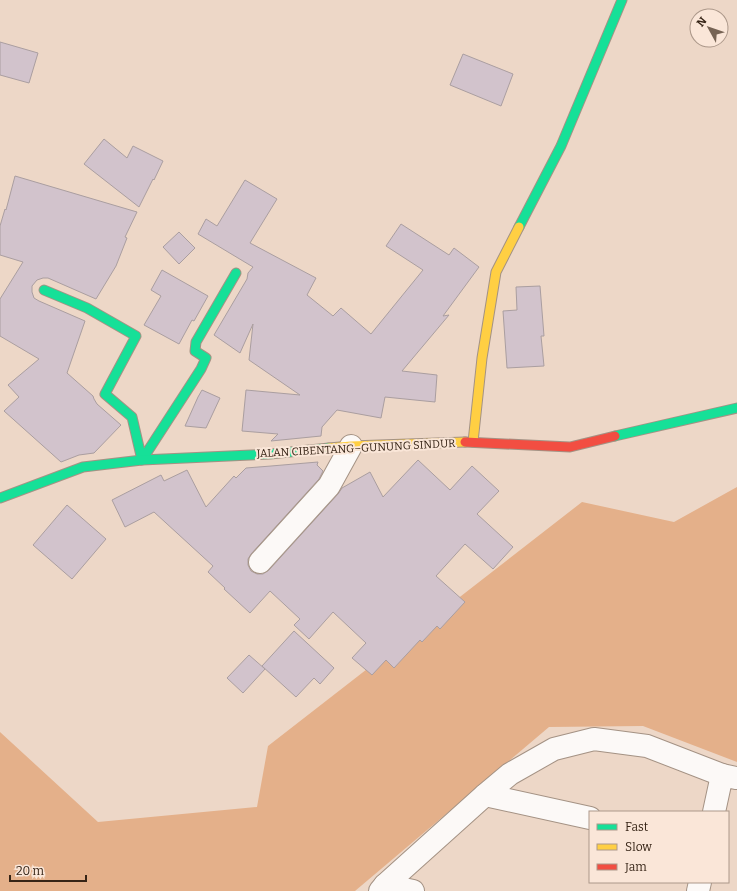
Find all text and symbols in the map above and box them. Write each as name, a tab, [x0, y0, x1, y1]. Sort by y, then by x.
north arrow	[689, 8, 729, 48]
text: N	[694, 14, 710, 29]
street label: JALAN CIBENTANG–GUNUNG SINDUR	[255, 437, 456, 460]
legend	[589, 811, 729, 883]
text: Fast	[625, 820, 649, 834]
text: Slow	[625, 840, 652, 854]
scale bar	[10, 857, 86, 883]
text: Jam	[624, 860, 647, 874]
text: 20 m	[16, 864, 45, 878]

